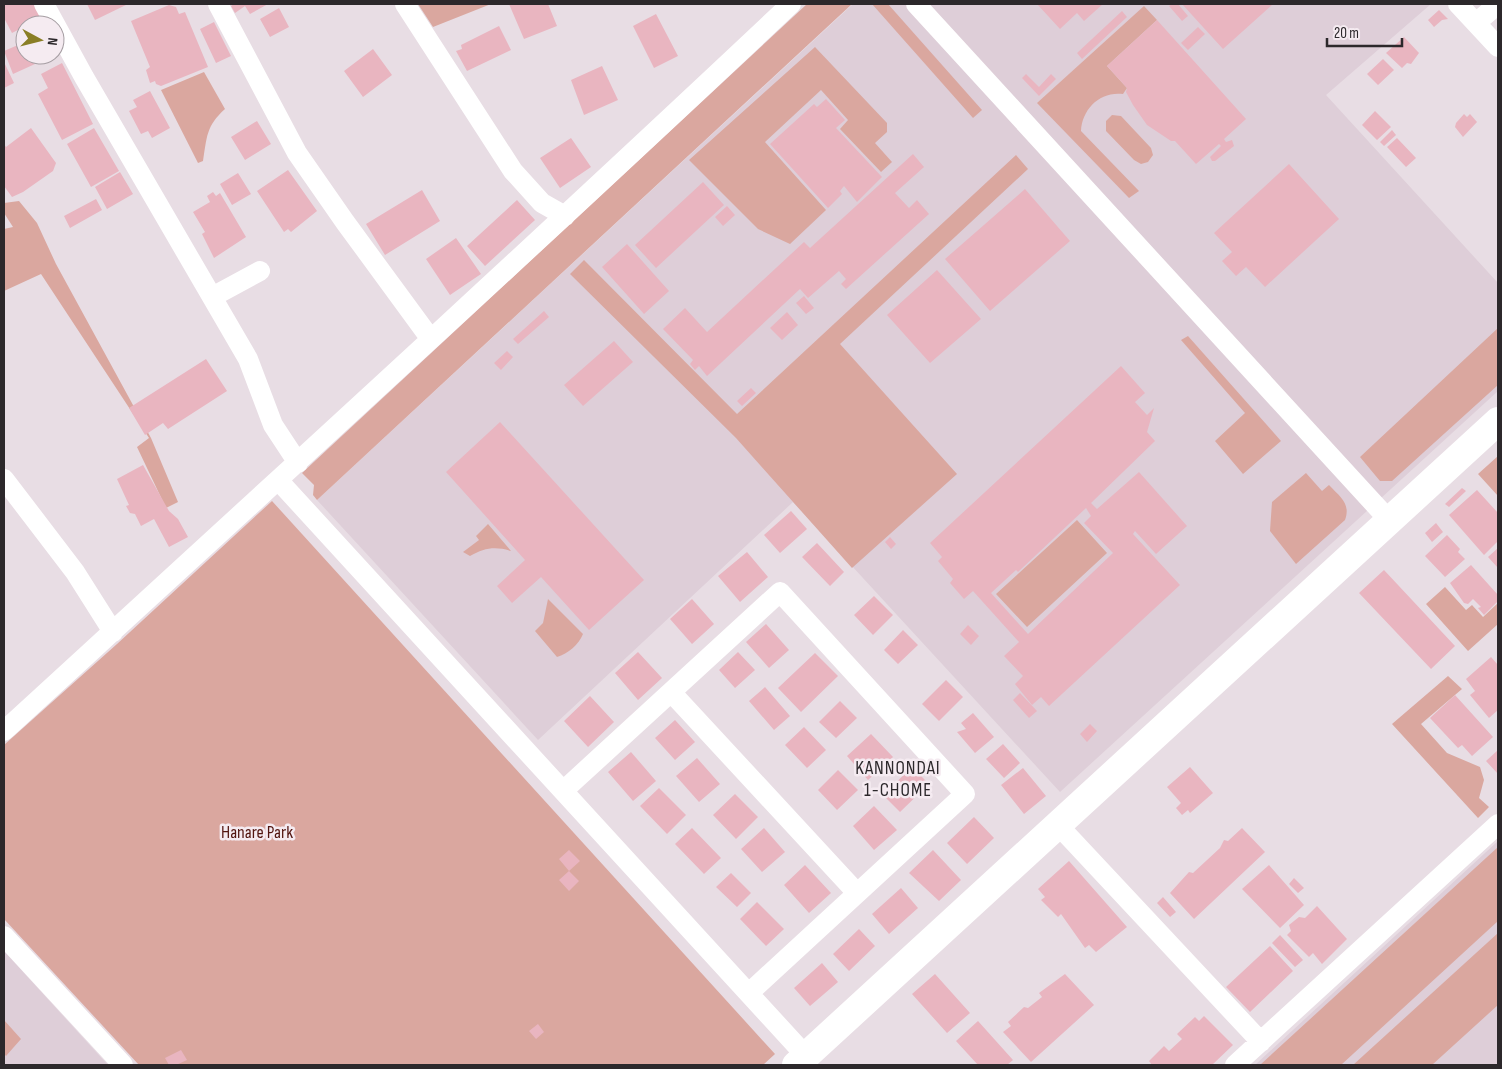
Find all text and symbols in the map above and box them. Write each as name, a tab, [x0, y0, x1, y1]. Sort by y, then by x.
north arrow	[15, 15, 65, 65]
scale bar	[1327, 15, 1402, 47]
text: 20 m	[1334, 24, 1359, 43]
text: N	[44, 37, 61, 46]
district label: KANNONDAI 1-CHOME	[855, 757, 941, 802]
park label: Hanare Park	[221, 822, 293, 843]

